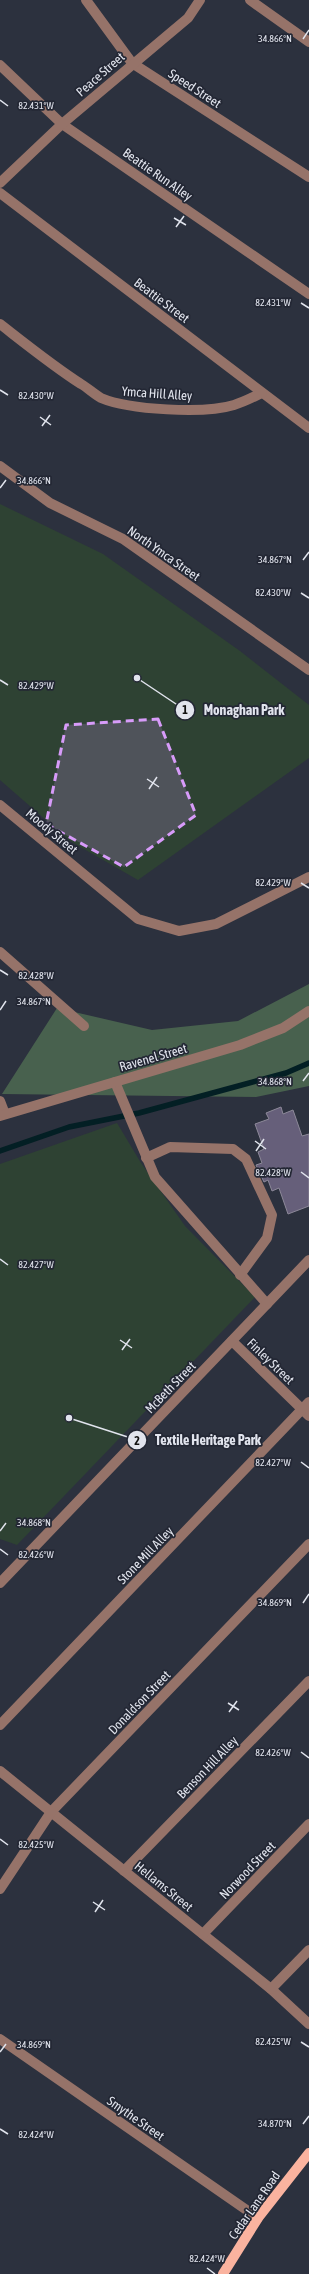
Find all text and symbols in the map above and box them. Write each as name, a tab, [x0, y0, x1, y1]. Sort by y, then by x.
text: 34.866°N	[258, 33, 292, 44]
street label: Peace Street	[73, 49, 128, 99]
street label: Speed Street	[166, 66, 224, 111]
text: 82.431°W	[18, 100, 54, 111]
street label: Beattie Run Alley	[120, 145, 196, 204]
street label: Beattie Street	[131, 275, 192, 326]
text: 82.431°W	[255, 297, 291, 308]
street label: Ymca Hill Alley	[121, 384, 193, 403]
text: 82.430°W	[18, 390, 54, 401]
text: 34.866°N	[17, 475, 51, 486]
street label: North Ymca Street	[125, 523, 203, 584]
text: 34.867°N	[258, 554, 292, 565]
text: 82.430°W	[255, 587, 291, 598]
text: 82.429°W	[18, 680, 54, 691]
callout: Monaghan Park	[175, 697, 292, 723]
text: Monaghan Park	[204, 702, 285, 718]
text: 1	[182, 703, 188, 717]
street label: Moody Street	[23, 805, 81, 857]
text: 82.429°W	[255, 877, 291, 888]
text: 82.428°W	[18, 970, 54, 981]
text: 34.867°N	[17, 996, 51, 1007]
street label: Ravenel Street	[118, 1041, 189, 1074]
text: 34.868°N	[258, 1076, 292, 1087]
text: 82.428°W	[255, 1167, 291, 1178]
text: 82.427°W	[18, 1259, 54, 1270]
street label: Finley Street	[244, 1335, 297, 1388]
street label: McBeth Street	[142, 1358, 199, 1416]
callout: Textile Heritage Park	[127, 1427, 269, 1453]
text: Textile Heritage Park	[155, 1432, 262, 1448]
text: 2	[134, 1434, 140, 1448]
text: 82.427°W	[255, 1457, 291, 1468]
text: 34.868°N	[17, 1517, 51, 1528]
street label: Stone Mill Alley	[114, 1523, 177, 1587]
text: 82.426°W	[18, 1549, 54, 1560]
text: 34.869°N	[258, 1597, 292, 1608]
street label: Donaldson Street	[105, 1667, 174, 1737]
street label: Benson Hill Alley	[174, 1733, 241, 1802]
text: 82.426°W	[255, 1747, 291, 1758]
street label: Norwood Street	[216, 1838, 279, 1902]
text: 82.425°W	[18, 1839, 54, 1850]
street label: Hellams Street	[132, 1858, 196, 1915]
text: 82.425°W	[255, 2036, 291, 2047]
text: 34.869°N	[17, 2039, 51, 2050]
street label: Smythe Street	[104, 2093, 167, 2144]
text: 34.870°N	[258, 2118, 292, 2129]
text: 82.424°W	[18, 2129, 54, 2140]
street label: Cedar Lane Road	[225, 2168, 283, 2242]
text: 82.424°W	[189, 2253, 225, 2264]

